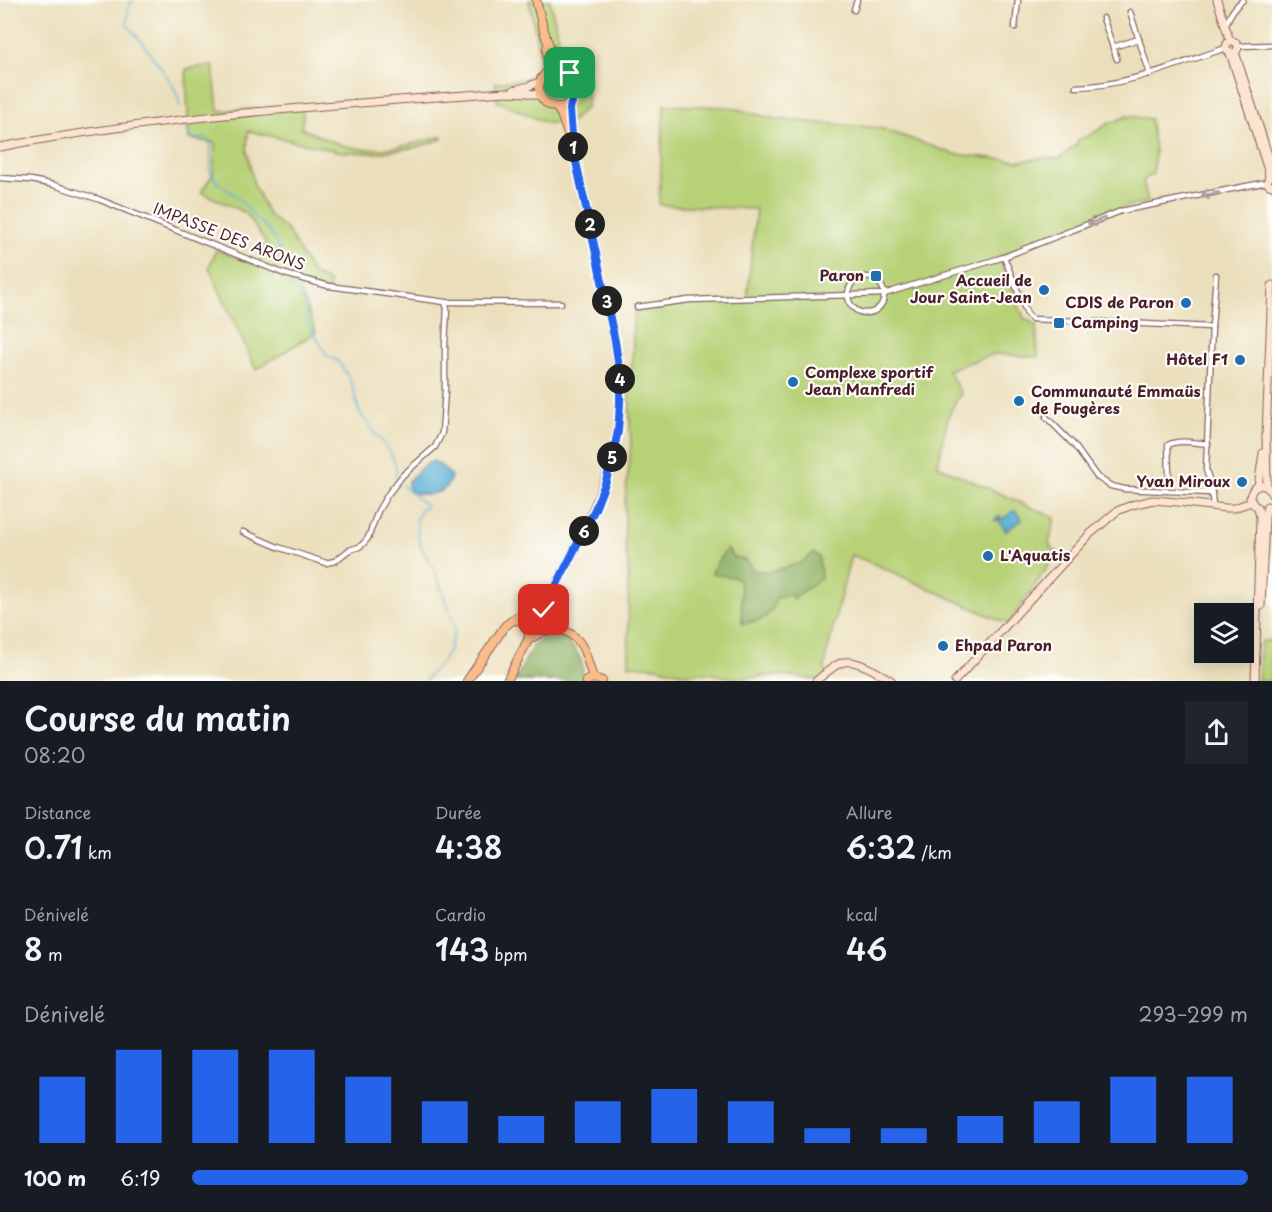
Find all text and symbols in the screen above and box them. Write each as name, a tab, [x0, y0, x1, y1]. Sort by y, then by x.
pin	[544, 47, 595, 98]
icon: arrive	[553, 56, 586, 89]
pin: 1	[558, 132, 588, 162]
text: 1	[569, 135, 577, 159]
one-way arrow	[1201, 189, 1220, 200]
street label: IMPASSE DES ARONS	[150, 196, 309, 275]
pin: 2	[575, 209, 605, 239]
text: 2	[584, 212, 596, 236]
one-way arrow	[1087, 216, 1106, 227]
place label: Paron	[819, 263, 864, 286]
place label: Accueil de Jour Saint-Jean	[910, 268, 1032, 308]
marker: Paron	[869, 269, 883, 283]
marker: Accueil de Jour Saint-Jean	[1037, 283, 1051, 297]
pin: 3	[592, 286, 622, 316]
text: 3	[602, 289, 612, 313]
place label: CDIS de Paron	[1065, 290, 1174, 313]
marker: CDIS de Paron	[1179, 296, 1193, 310]
place label: Camping	[1071, 310, 1139, 333]
marker: Camping	[1052, 316, 1066, 330]
place label: Hôtel F1	[1166, 347, 1228, 370]
marker: Hôtel F1	[1233, 353, 1247, 367]
place label: Complexe sportif Jean Manfredi	[805, 360, 935, 400]
pin: 4	[605, 364, 635, 394]
text: 4	[615, 367, 625, 391]
marker: Complexe sportif Jean Manfredi	[786, 375, 800, 389]
place label: Communauté Emmaüs de Fougères	[1031, 379, 1201, 419]
marker: Communauté Emmaüs de Fougères	[1012, 394, 1026, 408]
pin: 5	[597, 442, 627, 472]
text: 5	[607, 445, 617, 469]
place label: Yvan Miroux	[1137, 469, 1230, 492]
marker: Yvan Miroux	[1235, 475, 1249, 489]
pin: 6	[569, 516, 599, 546]
text: 6	[578, 519, 590, 543]
place label: L'Aquatis	[1000, 543, 1070, 566]
marker: L'Aquatis	[981, 549, 995, 563]
pin	[518, 584, 569, 635]
icon: check	[527, 593, 560, 626]
map controls	[1194, 603, 1254, 663]
button: layers	[1194, 603, 1254, 663]
place label: Ehpad Paron	[955, 633, 1052, 656]
marker: Ehpad Paron	[936, 639, 950, 653]
text: Course du matin	[24, 692, 291, 742]
button: share	[1185, 701, 1248, 764]
text: 08:20	[24, 740, 85, 770]
text: Distance	[24, 800, 91, 824]
text: Durée	[435, 800, 482, 824]
text: Allure	[846, 800, 893, 824]
text: 0.71	[24, 824, 83, 869]
text: 4:38	[435, 824, 502, 869]
text: 6:32	[846, 824, 916, 869]
text: km	[83, 840, 112, 864]
text: /km	[916, 840, 952, 864]
text: Dénivelé	[24, 902, 89, 926]
text: Cardio	[435, 902, 486, 926]
text: kcal	[846, 902, 878, 926]
text: 8	[24, 926, 43, 971]
text: 143	[435, 926, 489, 971]
text: 46	[846, 926, 887, 971]
text: m	[43, 942, 63, 966]
text: bpm	[489, 942, 528, 966]
text: Dénivelé	[24, 999, 105, 1029]
text: 293–299 m	[1139, 999, 1248, 1029]
text: 100 m	[24, 1163, 86, 1193]
text: 6:19	[120, 1163, 160, 1193]

